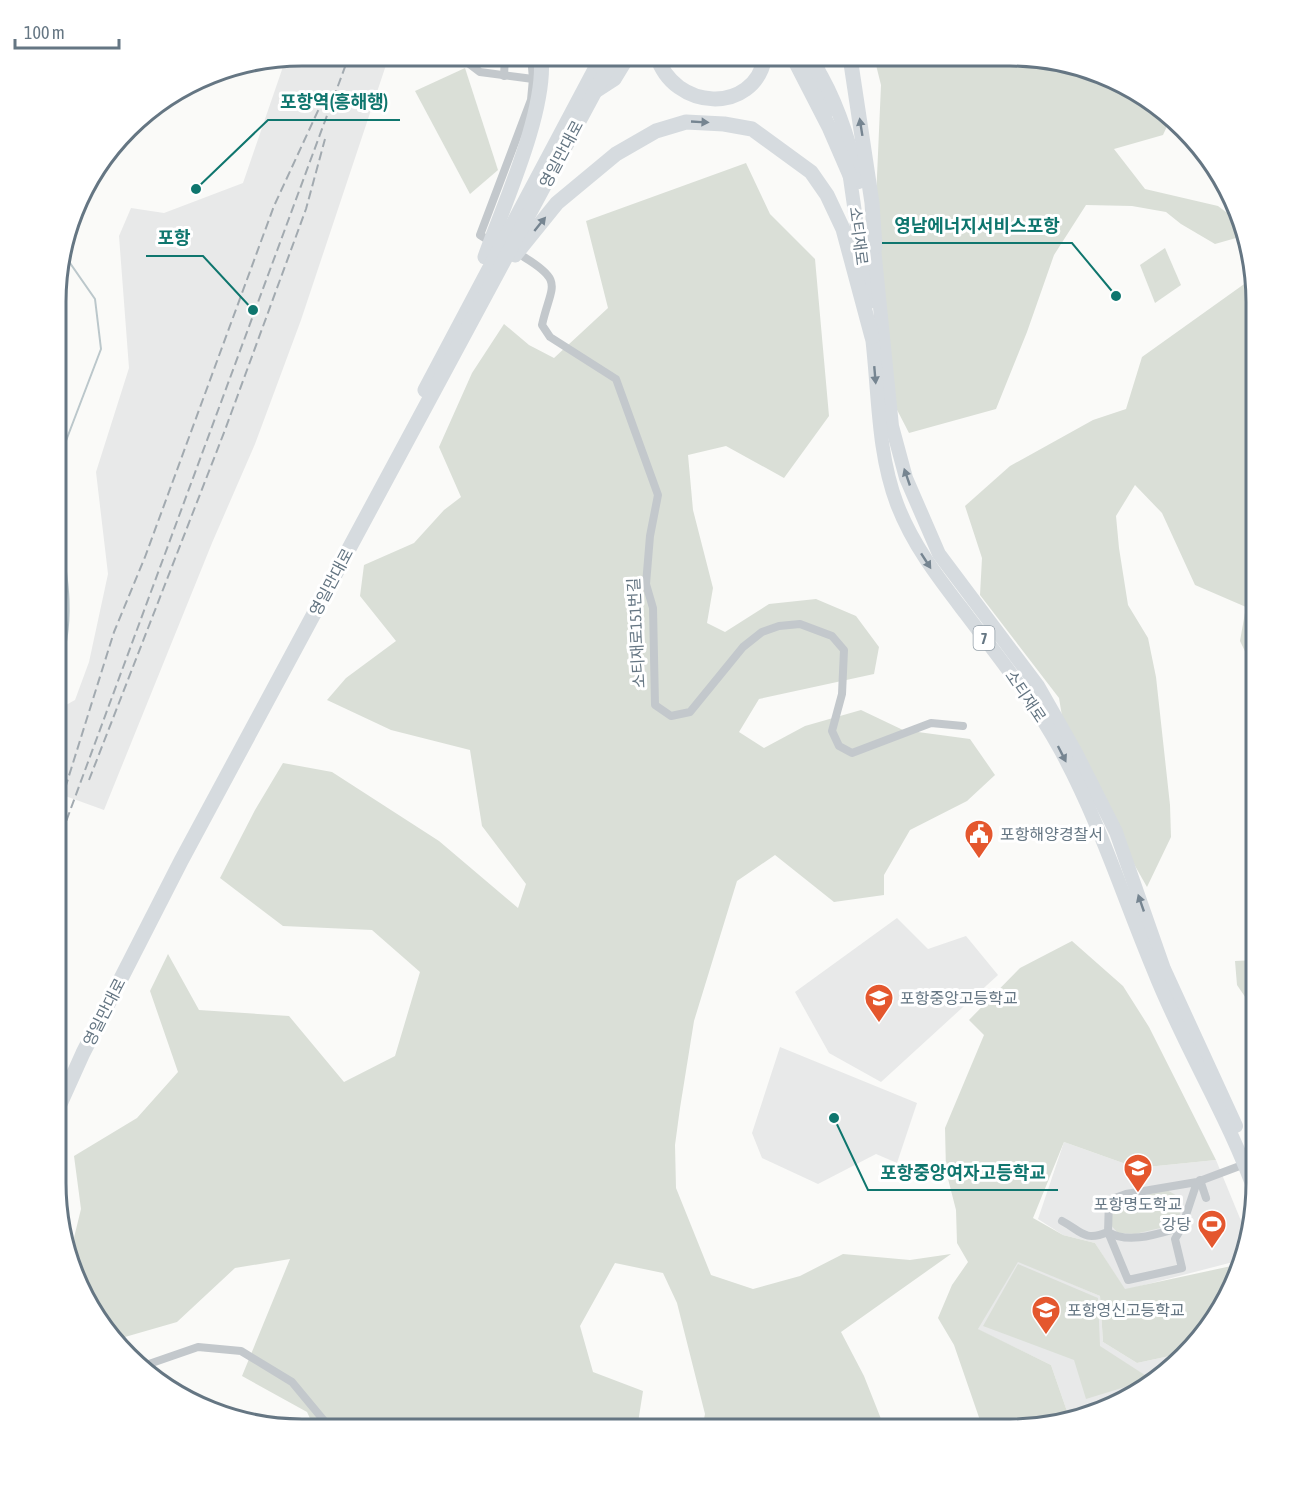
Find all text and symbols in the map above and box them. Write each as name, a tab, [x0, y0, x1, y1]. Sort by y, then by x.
scale bar	[15, 12, 118, 50]
text: 100 m	[24, 22, 65, 43]
callout: 포항역(흥해행)	[268, 84, 400, 120]
text: 포항역(흥해행)	[280, 91, 388, 112]
street label: 영일만대로	[536, 117, 586, 191]
one-way arrow	[856, 117, 865, 136]
one-way arrow	[691, 118, 710, 127]
street label: 소티재로	[846, 206, 872, 267]
callout: 영남에너지서비스포항	[882, 207, 1072, 243]
text: 영남에너지서비스포항	[894, 215, 1060, 236]
one-way arrow	[534, 216, 547, 232]
callout: 포항	[146, 220, 203, 256]
text: 포항	[157, 227, 191, 248]
one-way arrow	[871, 366, 880, 385]
one-way arrow	[901, 468, 911, 486]
street label: 영일만대로	[306, 545, 356, 619]
one-way arrow	[921, 553, 932, 569]
street label: 소티재로151번길	[624, 577, 648, 689]
road number: 7	[974, 626, 994, 650]
street label: 소티재로	[1002, 667, 1050, 726]
one-way arrow	[1057, 745, 1067, 763]
public building icon: 포항해양경찰서	[963, 818, 995, 860]
place label: 포항해양경찰서	[1000, 825, 1103, 843]
one-way arrow	[1135, 894, 1145, 912]
street label: 영일만대로	[79, 975, 129, 1049]
school or university icon: 포항중앙고등학교	[863, 982, 895, 1024]
place label: 포항중앙고등학교	[900, 989, 1018, 1007]
school or university icon: 포항명도학교	[1122, 1152, 1154, 1194]
callout: 포항중앙여자고등학교	[868, 1154, 1058, 1190]
text: 포항중앙여자고등학교	[880, 1162, 1046, 1183]
place label: 포항명도학교	[1094, 1195, 1182, 1213]
sports icon: 강당	[1196, 1208, 1228, 1250]
place label: 강당	[1162, 1215, 1191, 1233]
school or university icon: 포항영신고등학교	[1030, 1294, 1062, 1336]
place label: 포항영신고등학교	[1067, 1301, 1185, 1319]

